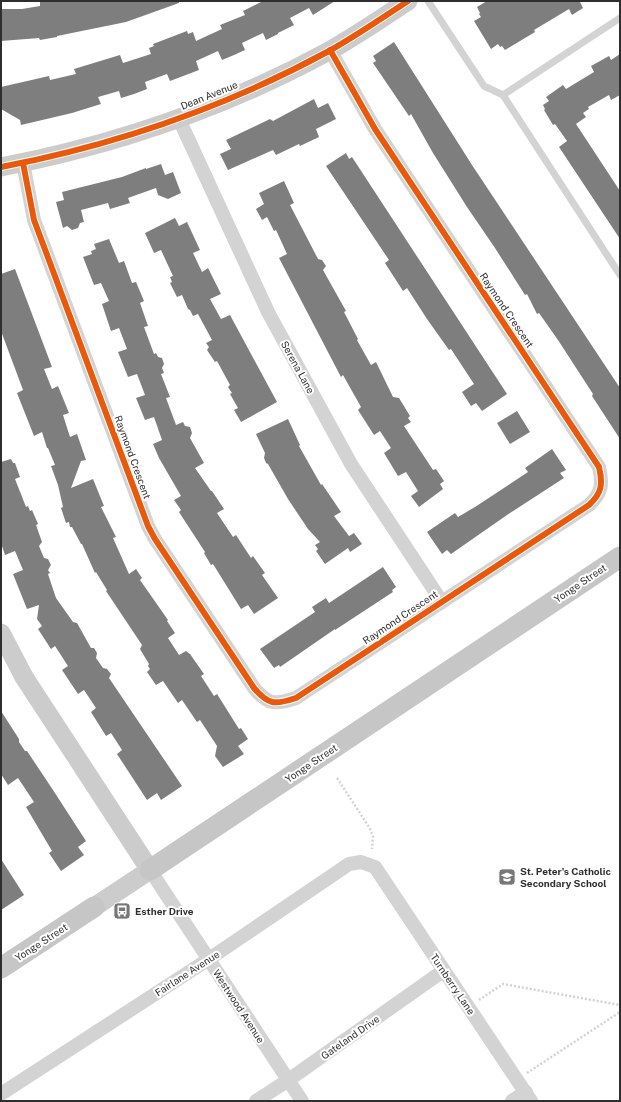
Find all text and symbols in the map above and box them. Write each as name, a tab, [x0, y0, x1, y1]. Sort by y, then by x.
street label: Dean Avenue	[179, 78, 240, 112]
street label: Raymond Crescent	[477, 270, 537, 350]
street label: Serena Lane	[279, 339, 318, 396]
street label: Raymond Crescent	[112, 414, 154, 500]
street label: Yonge Street	[552, 561, 608, 605]
street label: Raymond Crescent	[360, 587, 440, 647]
street label: Yonge Street	[283, 741, 339, 785]
place label: St. Peter's Catholic Secondary School	[520, 865, 611, 889]
school or university icon: St. Peter's Catholic Secondary School	[497, 867, 517, 887]
bus stop icon: Esther Drive	[112, 901, 132, 921]
place label: Esther Drive	[135, 905, 194, 917]
street label: Yonge Street	[12, 921, 70, 963]
street label: Fairlane Avenue	[152, 948, 222, 998]
street label: Turnberry Lane	[428, 951, 478, 1017]
street label: Westwood Avenue	[211, 967, 267, 1045]
street label: Gateland Drive	[318, 1012, 382, 1062]

